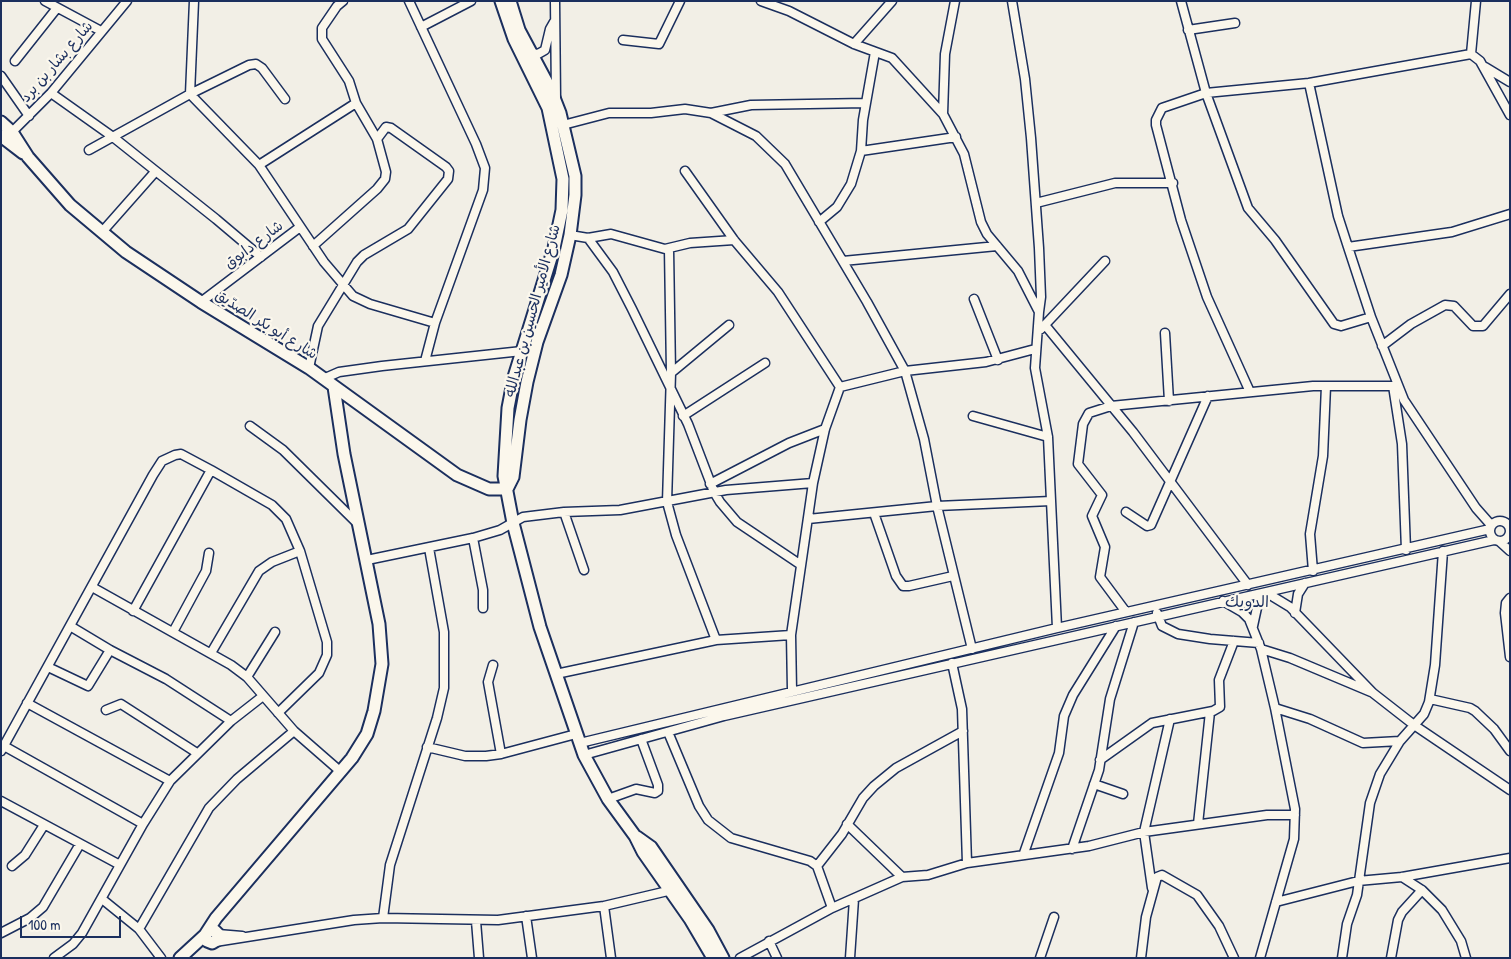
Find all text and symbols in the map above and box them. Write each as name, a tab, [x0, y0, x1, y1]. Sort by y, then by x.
street label: شارع بشار بن برد	[17, 18, 97, 106]
street label: شارع دابوق	[221, 217, 287, 273]
street label: شارع الأمير الحسين بن عبدالله	[501, 223, 565, 399]
street label: شارع أبو بكر الصدّيق	[212, 286, 320, 364]
district label: الدويك	[1225, 593, 1269, 613]
scale bar	[22, 906, 124, 938]
text: 100 m	[28, 914, 61, 935]

